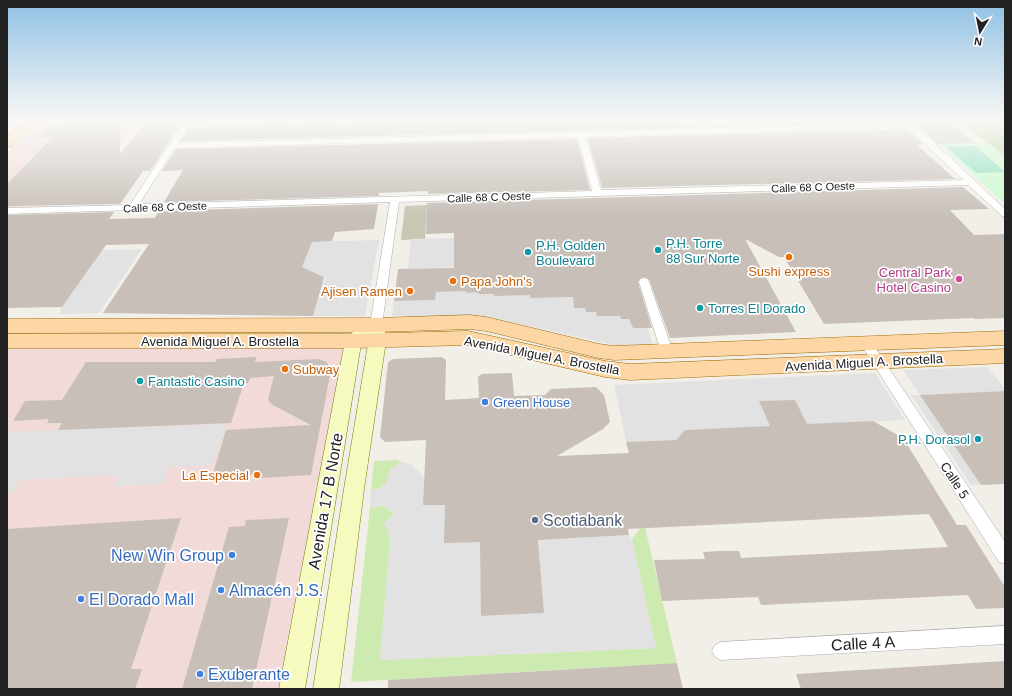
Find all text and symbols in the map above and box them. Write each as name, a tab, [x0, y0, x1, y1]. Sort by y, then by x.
north arrow	[960, 12, 1000, 52]
text: N	[973, 35, 983, 48]
street label: Calle 68 C Oeste	[771, 180, 855, 194]
street label: Calle 68 C Oeste	[447, 190, 531, 204]
street label: Calle 68 C Oeste	[123, 200, 207, 214]
place label: P.H. Torre 88 Sur Norte	[666, 236, 740, 266]
place label: P.H. Golden Boulevard	[536, 238, 605, 268]
marker: P.H. Torre 88 Sur Norte	[653, 245, 663, 255]
marker: P.H. Golden Boulevard	[523, 247, 533, 257]
marker: Sushi express	[784, 252, 794, 262]
place label: Sushi express	[748, 264, 830, 279]
place label: Central Park Hotel Casino	[877, 265, 951, 295]
place label: Papa John's	[461, 274, 533, 289]
marker: Central Park Hotel Casino	[954, 274, 964, 284]
marker: Papa John's	[448, 276, 458, 286]
place label: Ajisen Ramen	[321, 284, 402, 299]
marker: Ajisen Ramen	[405, 286, 415, 296]
place label: Torres El Dorado	[708, 301, 806, 316]
marker: Torres El Dorado	[695, 303, 705, 313]
street label: Avenida Miguel A. Brostella	[463, 333, 622, 378]
street label: Avenida Miguel A. Brostella	[141, 334, 300, 349]
street label: Avenida Miguel A. Brostella	[785, 351, 944, 374]
place label: Subway	[293, 362, 340, 377]
marker: Subway	[280, 364, 290, 374]
place label: Fantastic Casino	[148, 374, 245, 389]
marker: Fantastic Casino	[135, 376, 145, 386]
place label: Green House	[493, 395, 570, 410]
marker: Green House	[480, 397, 490, 407]
street label: Avenida 17 B Norte	[305, 431, 346, 571]
place label: P.H. Dorasol	[898, 432, 970, 447]
marker: P.H. Dorasol	[973, 434, 983, 444]
street label: Calle 5	[937, 459, 972, 501]
place label: La Especial	[182, 468, 249, 483]
marker: La Especial	[252, 470, 262, 480]
place label: Scotiabank	[543, 512, 623, 529]
marker: Scotiabank	[530, 515, 540, 525]
place label: New Win Group	[111, 547, 224, 564]
marker: New Win Group	[227, 550, 237, 560]
place label: Almacén J.S.	[229, 582, 323, 599]
marker: Almacén J.S.	[216, 585, 226, 595]
place label: El Dorado Mall	[89, 591, 194, 608]
marker: El Dorado Mall	[76, 594, 86, 604]
street label: Calle 4 A	[831, 633, 896, 654]
place label: Exuberante	[208, 666, 290, 683]
marker: Exuberante	[195, 669, 205, 679]

